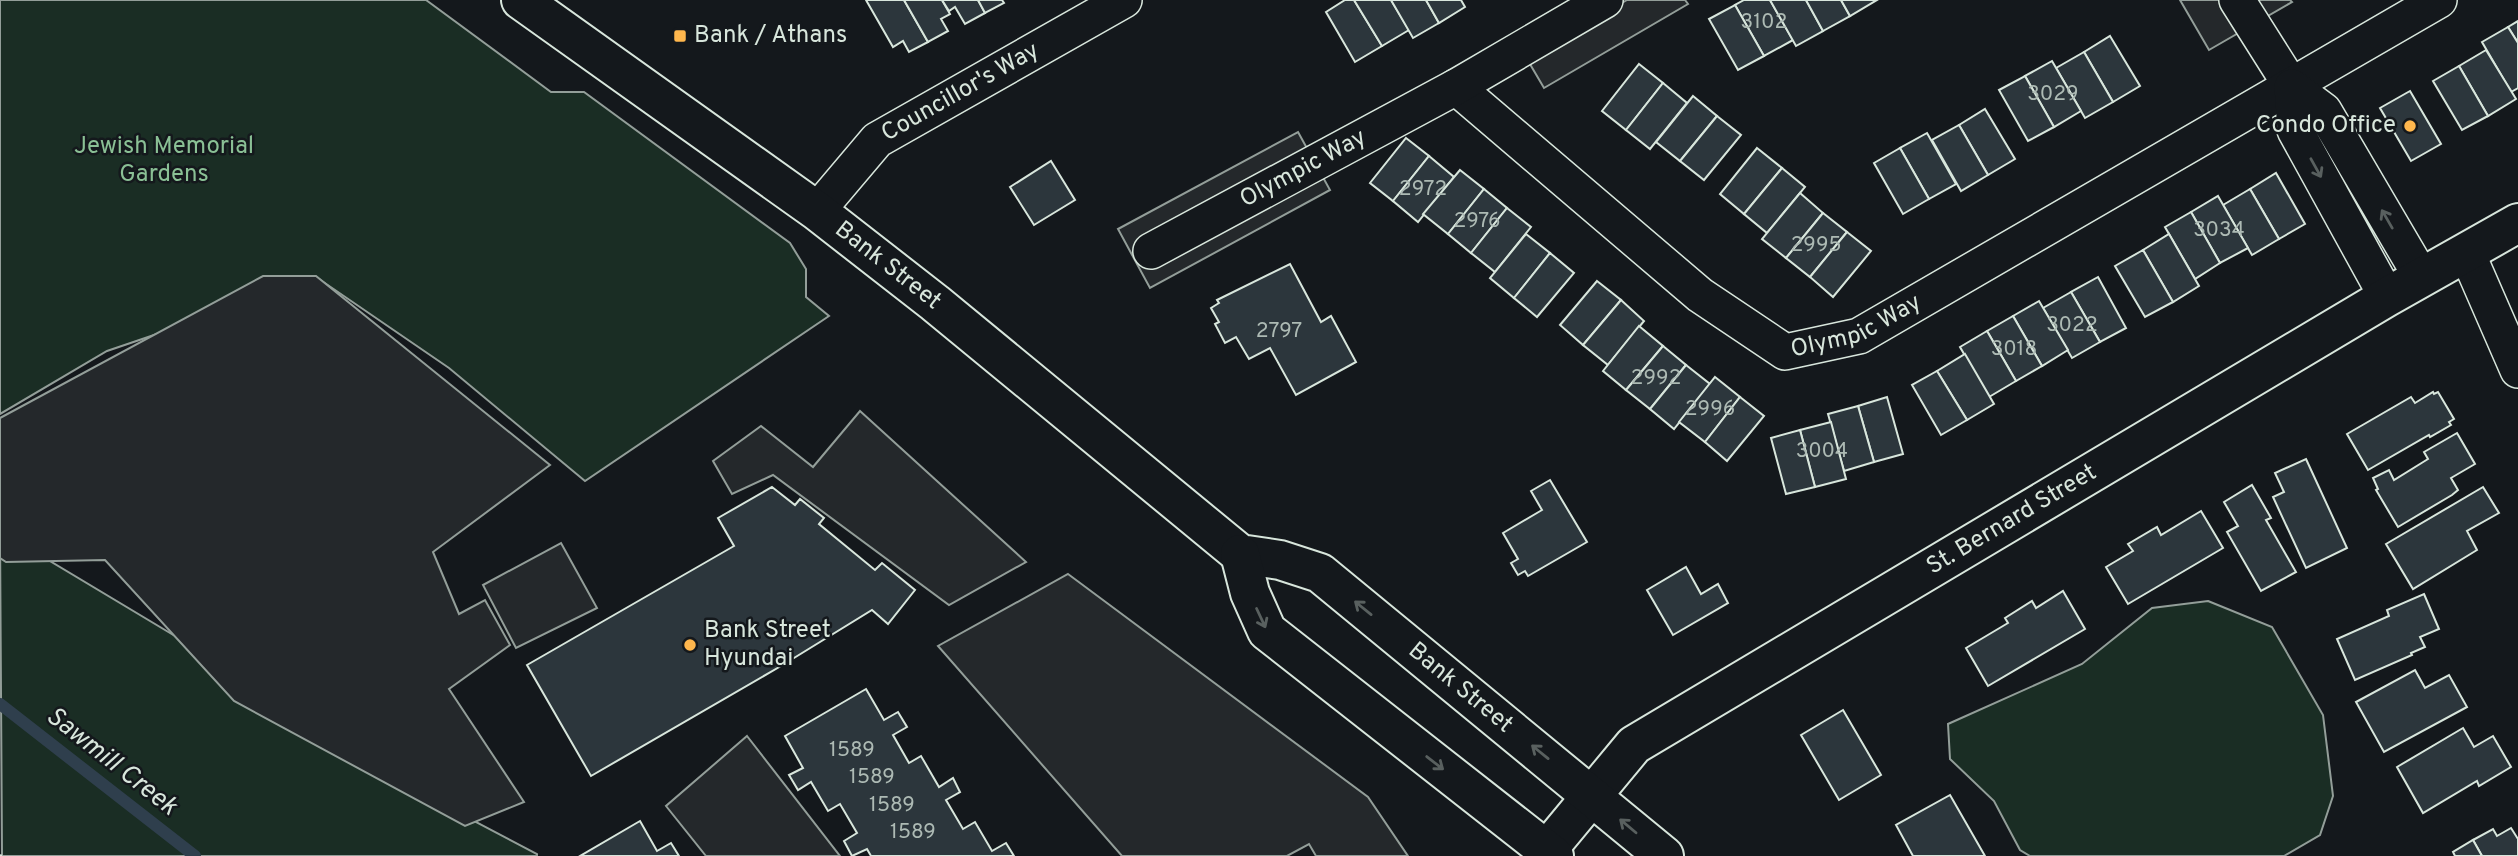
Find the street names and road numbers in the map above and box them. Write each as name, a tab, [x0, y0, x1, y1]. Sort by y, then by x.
street label: Councillor's Way	[876, 36, 1045, 149]
street label: Olympic Way	[1235, 123, 1372, 215]
street label: Bank Street	[828, 215, 947, 317]
street label: Olympic Way	[1788, 288, 1927, 365]
street label: St. Bernard Street	[1922, 458, 2102, 582]
street label: Bank Street	[1402, 636, 1519, 740]

